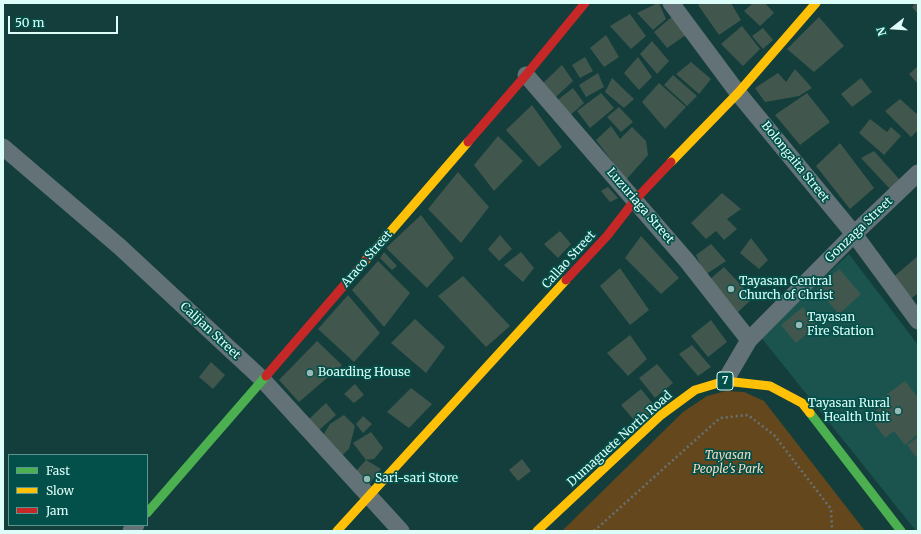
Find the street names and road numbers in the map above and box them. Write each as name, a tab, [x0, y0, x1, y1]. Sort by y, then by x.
street label: Bolongaita Street	[758, 119, 832, 205]
street label: Luzuriaga Street	[603, 165, 677, 247]
street label: Gonzaga Street	[822, 194, 896, 266]
street label: Araco Street	[338, 228, 396, 290]
street label: Callao Street	[539, 228, 599, 292]
street label: Calijan Street	[177, 299, 243, 363]
road number: 7	[717, 372, 733, 390]
street label: Dumaguete North Road	[565, 388, 675, 490]

